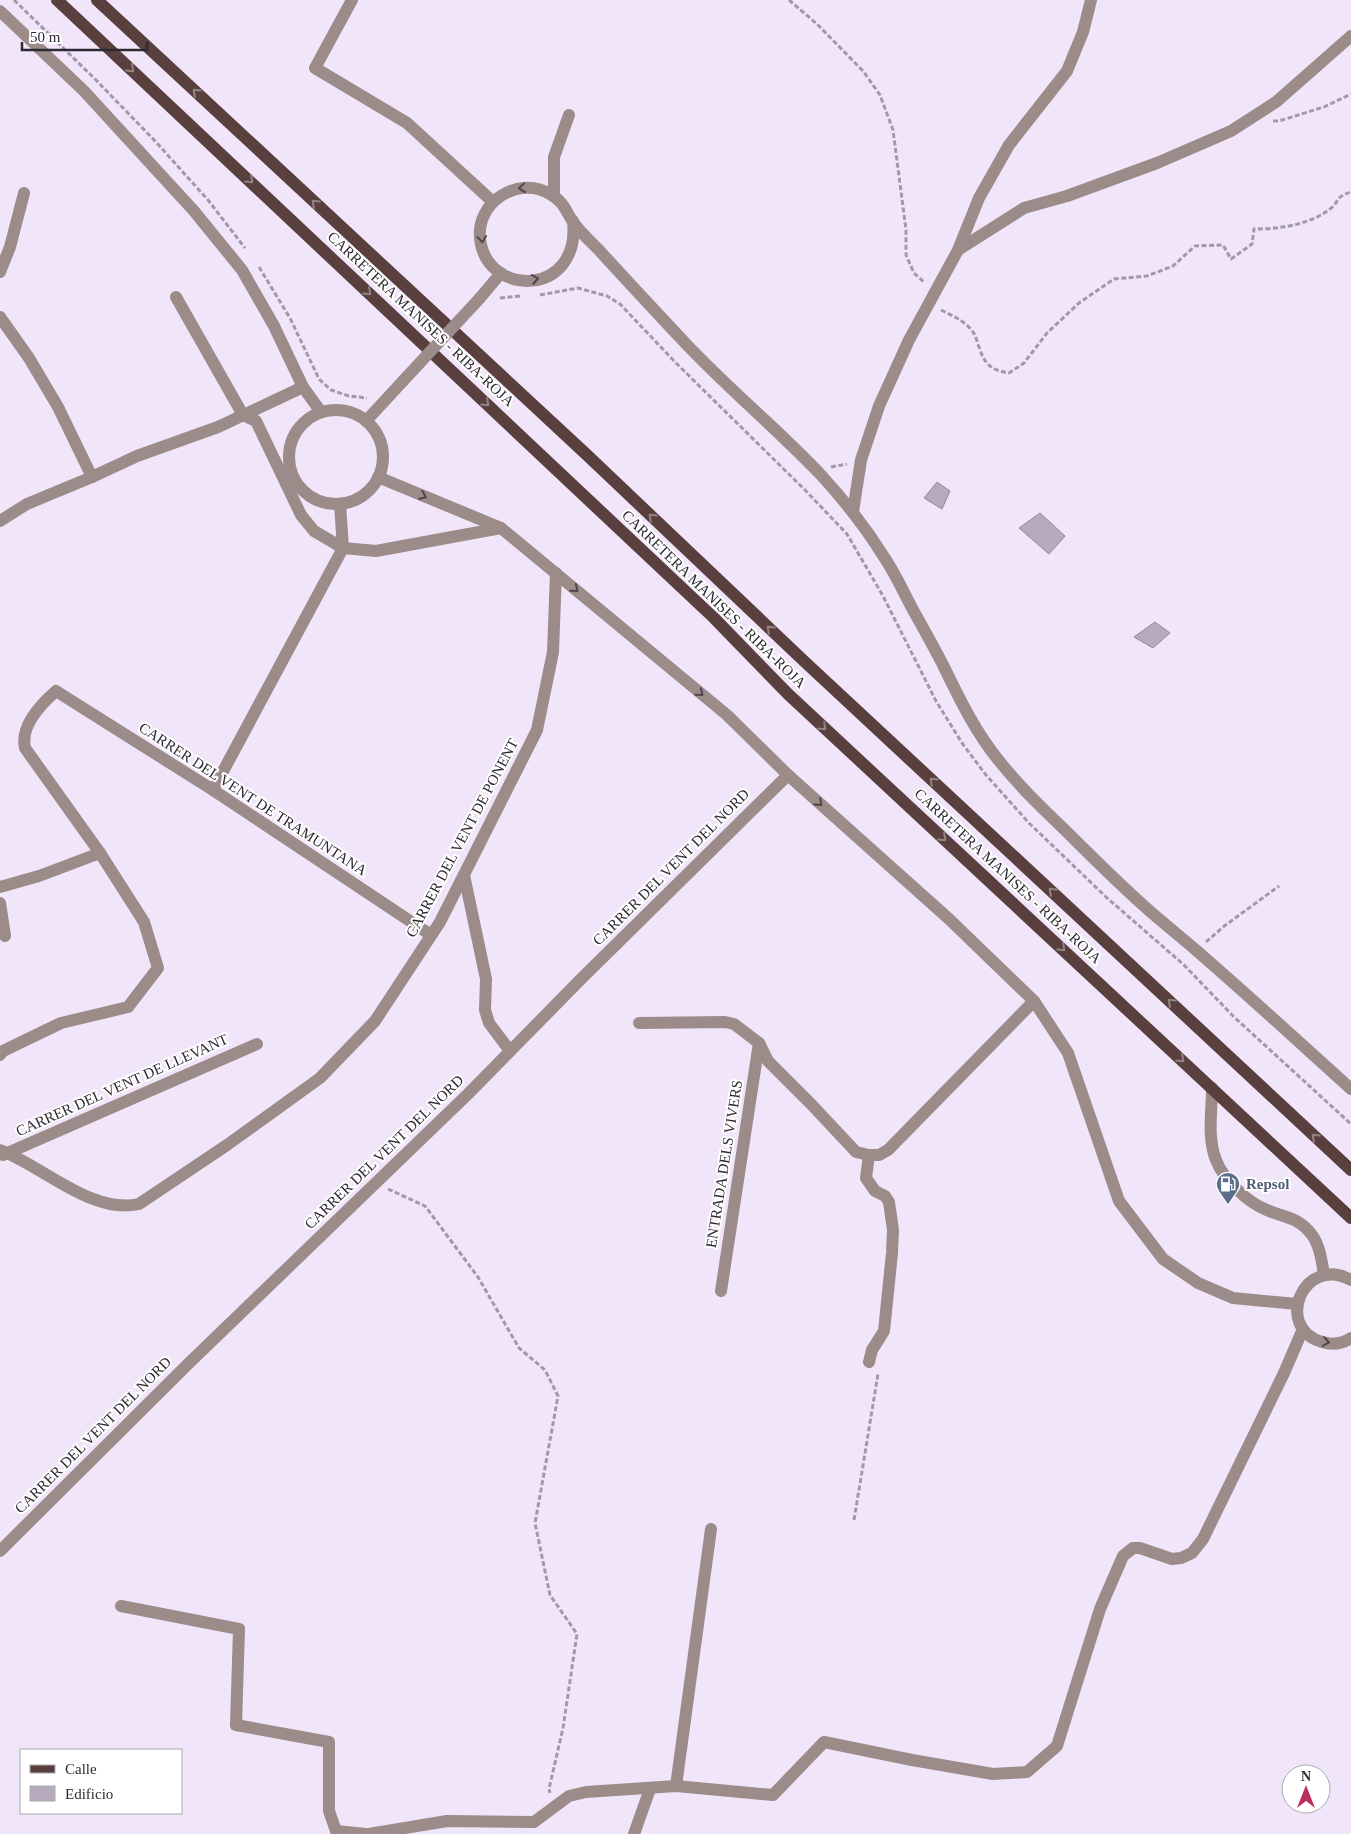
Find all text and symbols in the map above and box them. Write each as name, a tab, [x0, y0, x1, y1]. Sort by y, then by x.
scale bar	[22, 20, 148, 52]
text: 50 m	[30, 29, 61, 45]
one-way arrow	[126, 63, 135, 72]
one-way arrow	[193, 89, 202, 98]
one-way arrow	[244, 174, 253, 183]
one-way arrow	[518, 182, 526, 193]
one-way arrow	[312, 200, 321, 209]
street label: CARRETERA MANISES - RIBA-ROJA	[325, 228, 518, 410]
one-way arrow	[476, 236, 487, 244]
one-way arrow	[531, 275, 539, 285]
one-way arrow	[362, 286, 371, 295]
one-way arrow	[481, 397, 490, 406]
one-way arrow	[418, 489, 427, 500]
street label: CARRETERA MANISES - RIBA-ROJA	[619, 507, 809, 691]
one-way arrow	[648, 514, 657, 523]
one-way arrow	[569, 584, 578, 593]
one-way arrow	[766, 626, 775, 635]
one-way arrow	[694, 687, 703, 695]
street label: CARRER DEL VENT DE TRAMUNTANA	[136, 719, 370, 879]
one-way arrow	[818, 721, 827, 730]
street label: CARRER DEL VENT DE PONENT	[403, 736, 521, 940]
one-way arrow	[929, 778, 938, 787]
street label: CARRETERA MANISES - RIBA-ROJA	[912, 785, 1105, 967]
street label: CARRER DEL VENT DEL NORD	[590, 786, 752, 948]
one-way arrow	[814, 797, 823, 806]
one-way arrow	[937, 832, 946, 841]
one-way arrow	[1048, 888, 1057, 897]
one-way arrow	[1056, 942, 1065, 951]
one-way arrow	[1167, 999, 1176, 1008]
street label: CARRER DEL VENT DE LLEVANT	[14, 1031, 230, 1139]
one-way arrow	[1175, 1053, 1184, 1062]
street label: CARRER DEL VENT DEL NORD	[301, 1072, 467, 1232]
street label: ENTRADA DELS VIVERS	[703, 1079, 745, 1249]
one-way arrow	[1312, 1134, 1321, 1143]
fuel station icon: Repsol	[1215, 1171, 1241, 1205]
place label: Repsol	[1246, 1176, 1289, 1192]
one-way arrow	[1323, 1336, 1331, 1347]
street label: CARRER DEL VENT DEL NORD	[12, 1354, 174, 1516]
legend	[20, 1749, 182, 1814]
text: Calle	[65, 1761, 97, 1777]
north arrow	[1281, 1764, 1331, 1814]
text: N	[1301, 1769, 1311, 1784]
text: Edificio	[65, 1786, 113, 1802]

